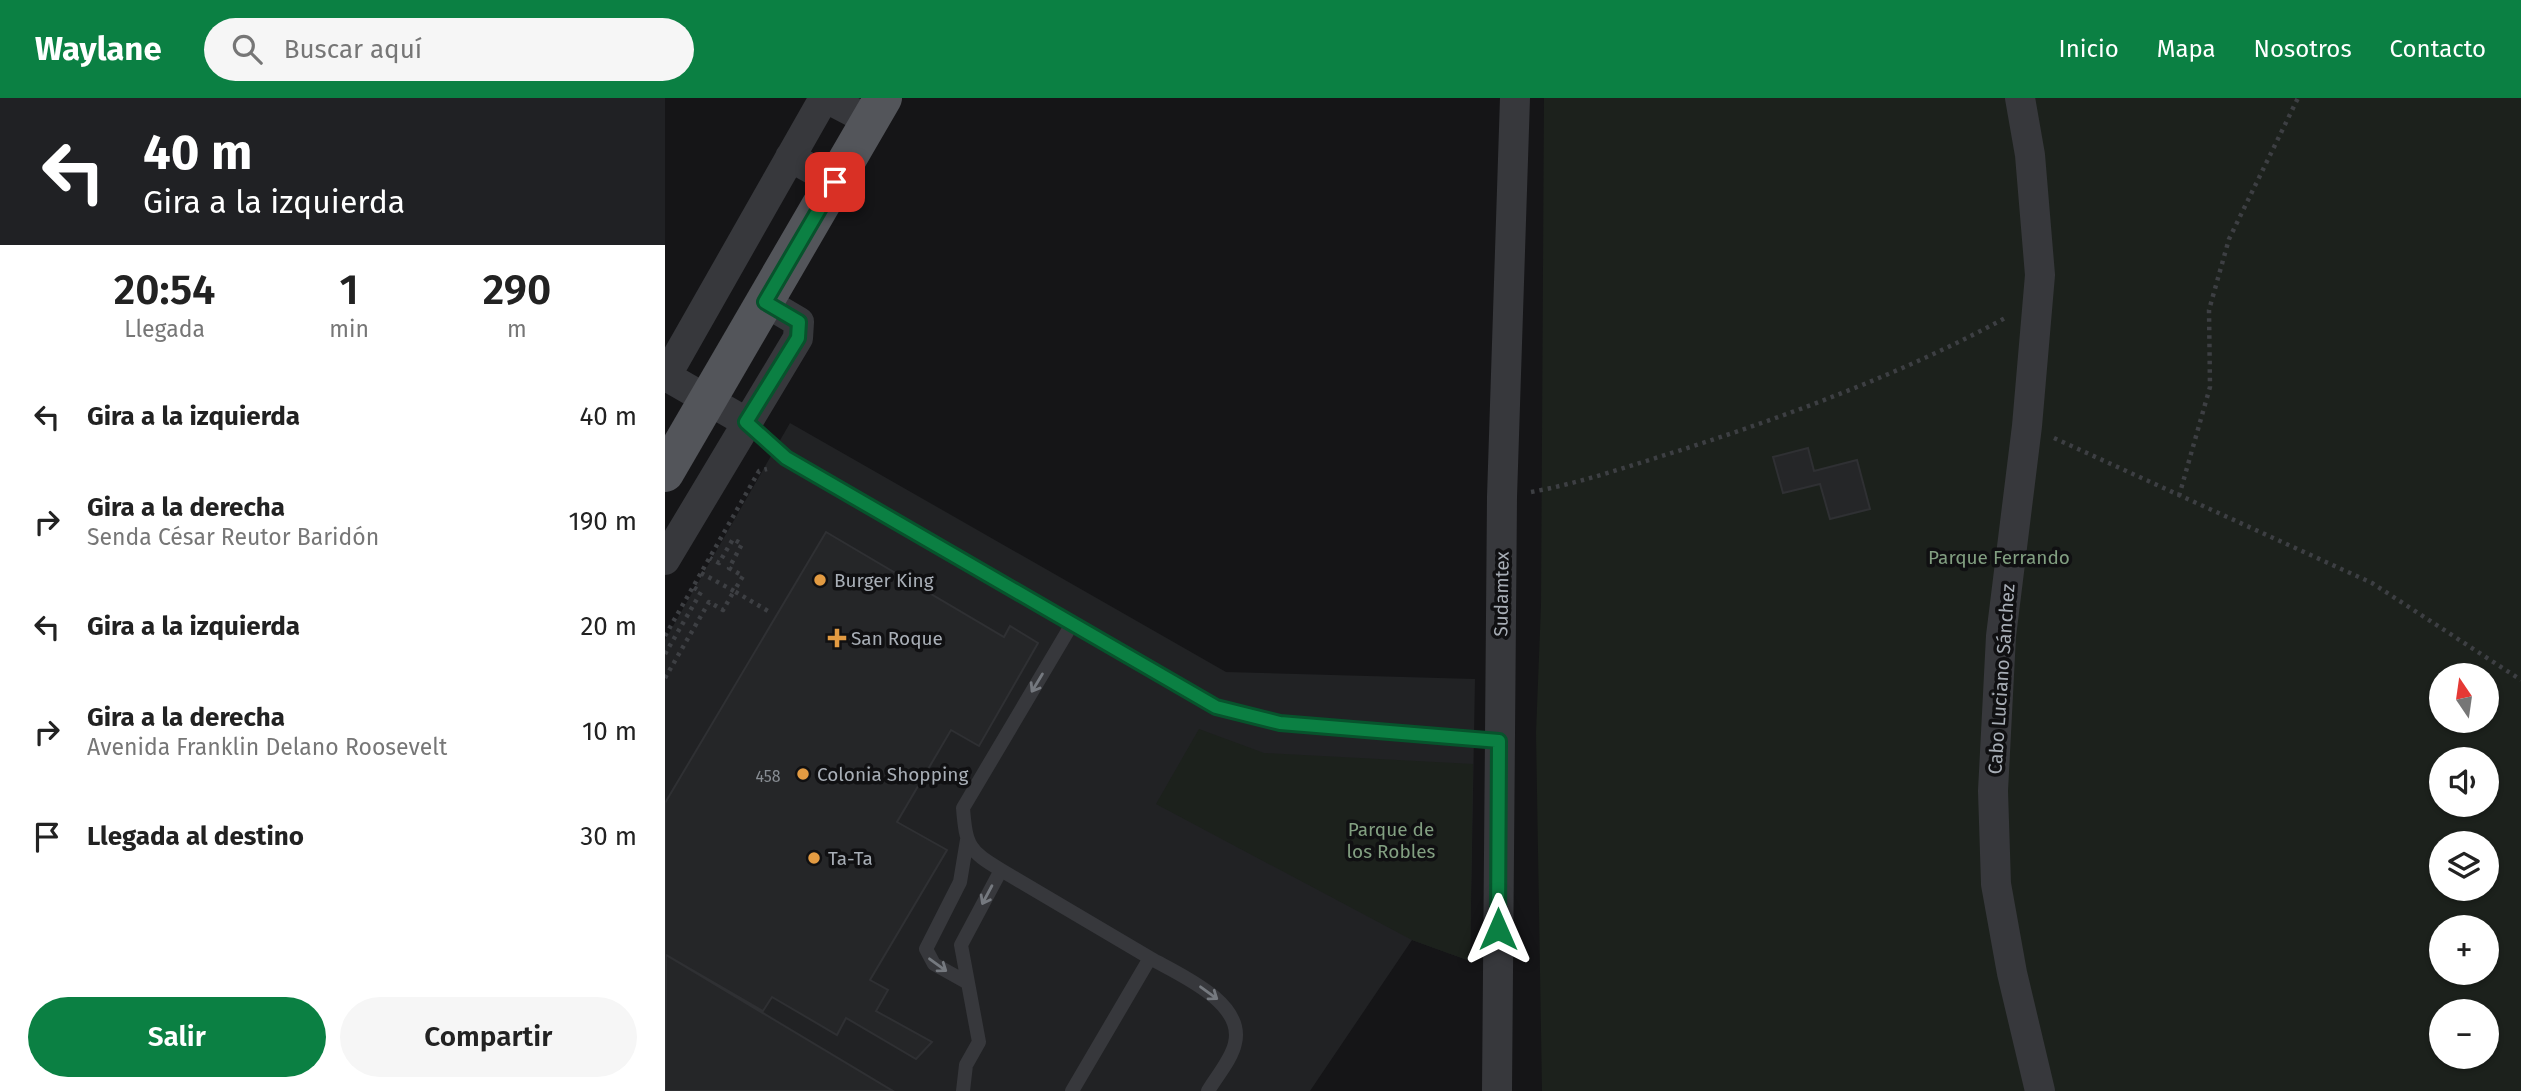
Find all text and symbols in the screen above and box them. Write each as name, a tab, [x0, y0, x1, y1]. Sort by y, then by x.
search box	[204, 18, 694, 81]
text: Waylane	[35, 29, 162, 69]
icon: search	[228, 30, 266, 68]
text: Buscar aquí	[284, 34, 422, 65]
text: Inicio	[2059, 35, 2119, 63]
text: Mapa	[2157, 35, 2216, 63]
text: Nosotros	[2254, 35, 2352, 63]
text: Contacto	[2390, 35, 2486, 63]
text: 40 m	[143, 123, 252, 182]
icon: left	[28, 126, 119, 217]
pin	[805, 152, 865, 212]
icon: arrive	[816, 163, 854, 201]
text: Gira a la izquierda	[143, 183, 405, 221]
text: 20:54	[114, 265, 215, 315]
text: 1	[339, 265, 359, 315]
text: 290	[483, 265, 551, 315]
text: Llegada	[124, 315, 205, 343]
text: min	[329, 315, 369, 343]
text: m	[507, 315, 527, 343]
icon: left	[28, 398, 66, 436]
text: Gira a la izquierda	[87, 401, 300, 432]
text: 40 m	[579, 401, 637, 432]
text: Gira a la derecha	[87, 492, 285, 523]
icon: right	[28, 503, 66, 541]
text: 190 m	[568, 506, 637, 537]
text: Senda César Reutor Baridón	[87, 523, 379, 551]
park label: Parque Ferrando	[1928, 546, 2070, 569]
street label: Sudamtex	[1489, 550, 1514, 637]
place label: Burger King	[834, 569, 934, 592]
marker: Burger King	[812, 572, 828, 588]
street label: Cabo Luciano Sánchez	[1983, 583, 2020, 775]
icon: left	[28, 608, 66, 646]
text: Gira a la izquierda	[87, 611, 300, 642]
text: 20 m	[580, 611, 637, 642]
place label: San Roque	[851, 627, 943, 650]
marker: San Roque	[829, 630, 845, 646]
north arrow	[2429, 663, 2499, 733]
map controls	[2429, 663, 2499, 1069]
one-way arrow	[1030, 673, 1044, 693]
text: Gira a la derecha	[87, 702, 285, 733]
icon: right	[28, 713, 66, 751]
text: 10 m	[582, 716, 637, 747]
text: Avenida Franklin Delano Roosevelt	[87, 733, 447, 761]
button: sound	[2429, 747, 2499, 817]
place label: Colonia Shopping	[817, 763, 968, 786]
marker: Colonia Shopping	[795, 766, 811, 782]
house number: 458	[755, 767, 781, 786]
icon: arrive	[28, 818, 66, 856]
park label: Parque de los Robles	[1347, 818, 1436, 863]
text: Llegada al destino	[87, 821, 304, 852]
text: 30 m	[580, 821, 637, 852]
button: layers	[2429, 831, 2499, 901]
place label: Ta-Ta	[828, 847, 873, 870]
marker: Ta-Ta	[806, 850, 822, 866]
one-way arrow	[980, 884, 994, 905]
position arrow	[1461, 892, 1535, 966]
button: +	[2429, 915, 2499, 985]
one-way arrow	[929, 957, 948, 972]
one-way arrow	[1199, 986, 1218, 1000]
button: Salir	[28, 997, 326, 1077]
button: Compartir	[340, 997, 637, 1077]
button: −	[2429, 999, 2499, 1069]

